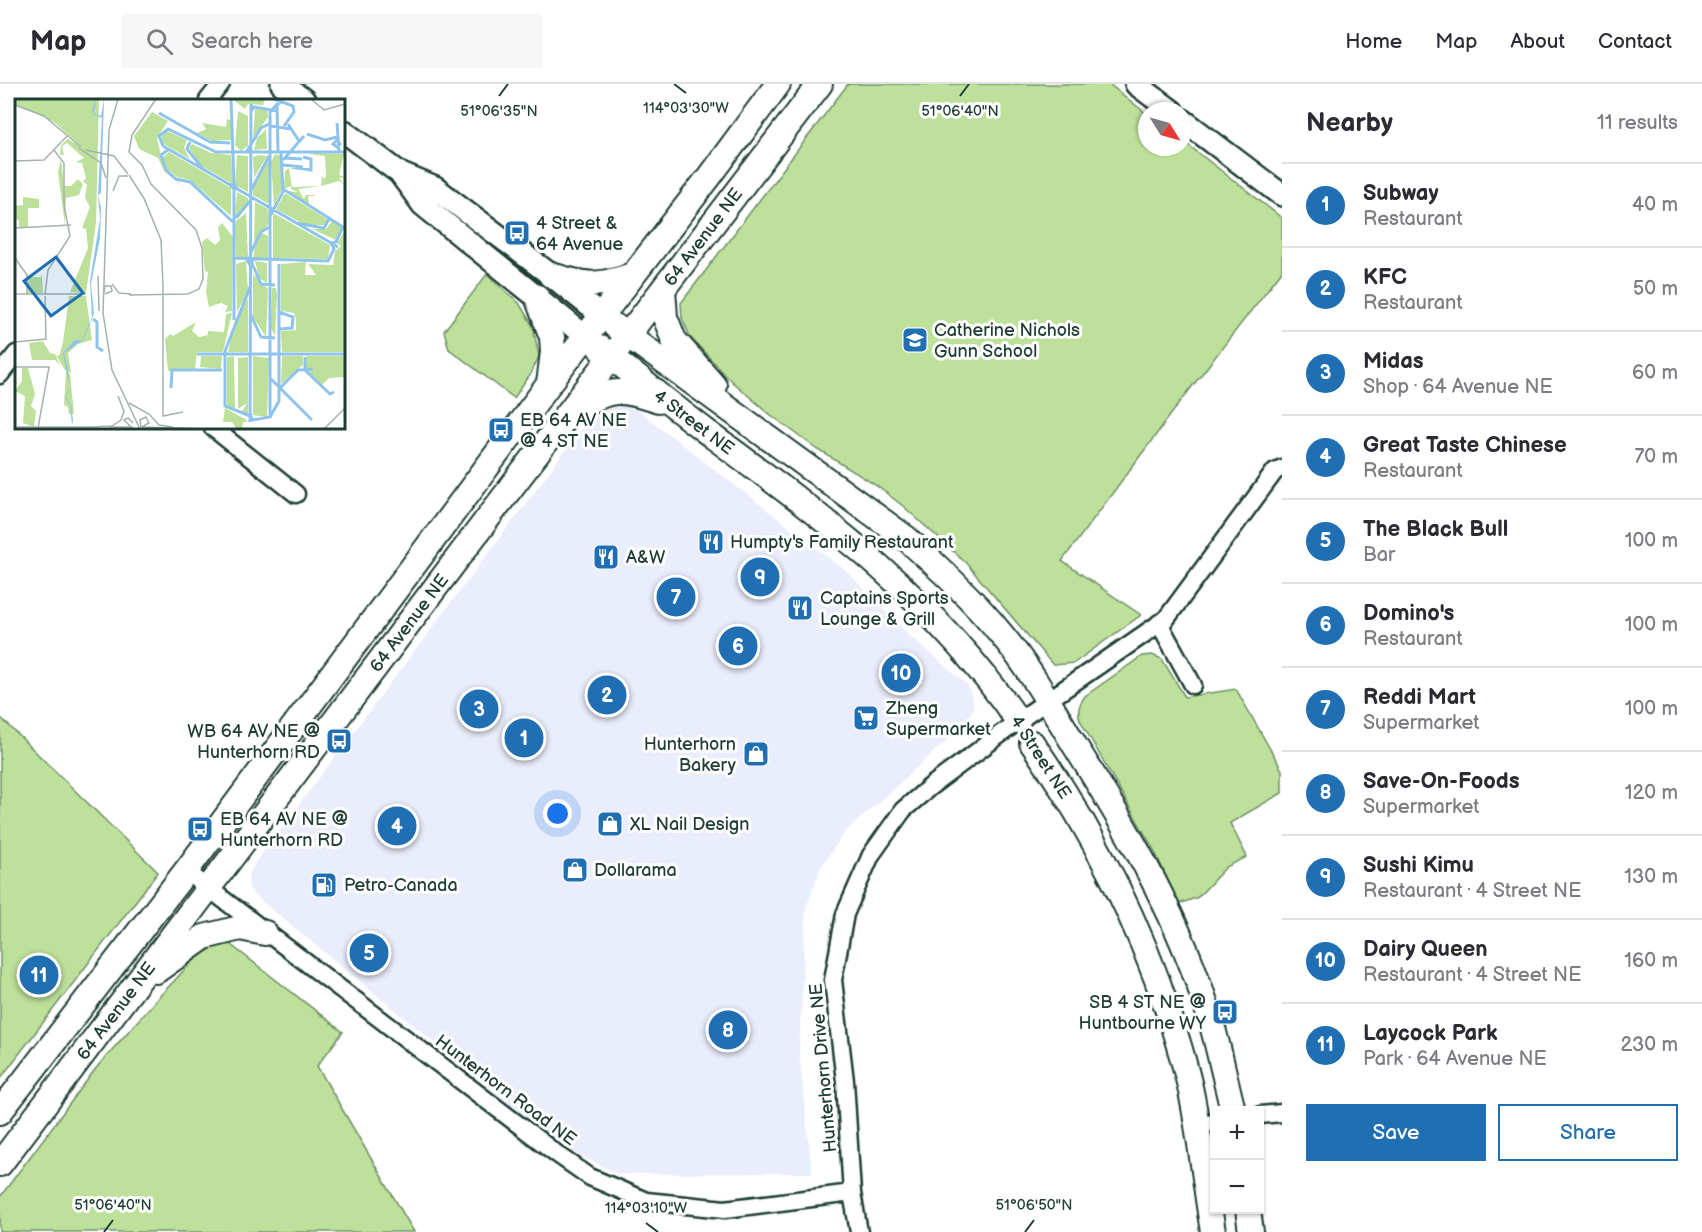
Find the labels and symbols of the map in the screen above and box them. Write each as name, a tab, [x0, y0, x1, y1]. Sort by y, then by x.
inset map	[15, 99, 345, 429]
text: 114°03'30"W	[643, 99, 729, 118]
text: 51°06'35"N	[460, 102, 538, 121]
text: 51°06'40"N	[921, 102, 999, 121]
north arrow	[1138, 102, 1192, 156]
street label: 64 Avenue NE	[660, 184, 747, 291]
place label: 4 Street & 64 Avenue	[536, 213, 624, 255]
bus stop icon: 4 Street & 64 Avenue	[502, 218, 532, 248]
place label: Catherine Nichols Gunn School	[934, 320, 1080, 362]
school or university icon: Catherine Nichols Gunn School	[900, 325, 930, 355]
street label: 4 Street NE	[649, 385, 738, 460]
place label: EB 64 AV NE @ 4 ST NE	[520, 410, 627, 452]
bus stop icon: EB 64 AV NE @ 4 ST NE	[486, 415, 516, 445]
restaurant icon: Humpty's Family Restaurant	[696, 527, 726, 557]
place label: Humpty's Family Restaurant	[730, 532, 954, 553]
restaurant icon: A&W	[591, 542, 621, 572]
place label: A&W	[626, 547, 666, 568]
pin: 9	[740, 554, 780, 600]
street label: 64 Avenue NE	[366, 570, 453, 677]
pin: 7	[656, 574, 696, 620]
place label: Captains Sports Lounge & Grill	[820, 588, 949, 630]
restaurant icon: Captains Sports Lounge & Grill	[785, 593, 815, 623]
pin: 6	[718, 624, 758, 668]
pin: 10	[882, 650, 920, 696]
pin: 2	[588, 672, 626, 718]
pin: 3	[460, 686, 498, 732]
place label: Zheng Supermarket	[885, 698, 991, 740]
supermarket icon: Zheng Supermarket	[851, 703, 881, 733]
street label: 4 Street NE	[1006, 712, 1075, 803]
pin: 1	[504, 716, 544, 760]
place label: WB 64 AV NE @ Hunterhorn RD	[187, 721, 320, 763]
bus stop icon: WB 64 AV NE @ Hunterhorn RD	[324, 726, 354, 756]
place label: Hunterhorn Bakery	[644, 734, 737, 776]
shop icon: Hunterhorn Bakery	[741, 739, 771, 769]
your location	[543, 799, 572, 828]
pin: 4	[378, 804, 416, 848]
place label: EB 64 AV NE @ Hunterhorn RD	[220, 809, 348, 851]
shop icon: XL Nail Design	[595, 809, 625, 839]
bus stop icon: EB 64 AV NE @ Hunterhorn RD	[185, 814, 215, 844]
place label: XL Nail Design	[629, 814, 749, 835]
shop icon: Dollarama	[560, 855, 590, 885]
place label: Dollarama	[594, 860, 677, 881]
fuel station icon: Petro-Canada	[309, 870, 339, 900]
place label: Petro-Canada	[344, 875, 458, 896]
pin: 5	[350, 930, 388, 976]
pin: 11	[20, 952, 58, 998]
street label: 64 Avenue NE	[73, 958, 160, 1065]
street label: Hunterhorn Drive NE	[806, 982, 841, 1153]
place label: SB 4 ST NE @ Huntbourne WY	[1079, 992, 1206, 1034]
bus stop icon: SB 4 ST NE @ Huntbourne WY	[1210, 997, 1240, 1027]
pin: 8	[708, 1008, 748, 1052]
street label: Hunterhorn Road NE	[431, 1031, 580, 1150]
text: 51°06'40"N	[74, 1196, 152, 1215]
text: 51°06'50"N	[996, 1196, 1072, 1215]
text: 114°03'10"W	[605, 1199, 688, 1218]

